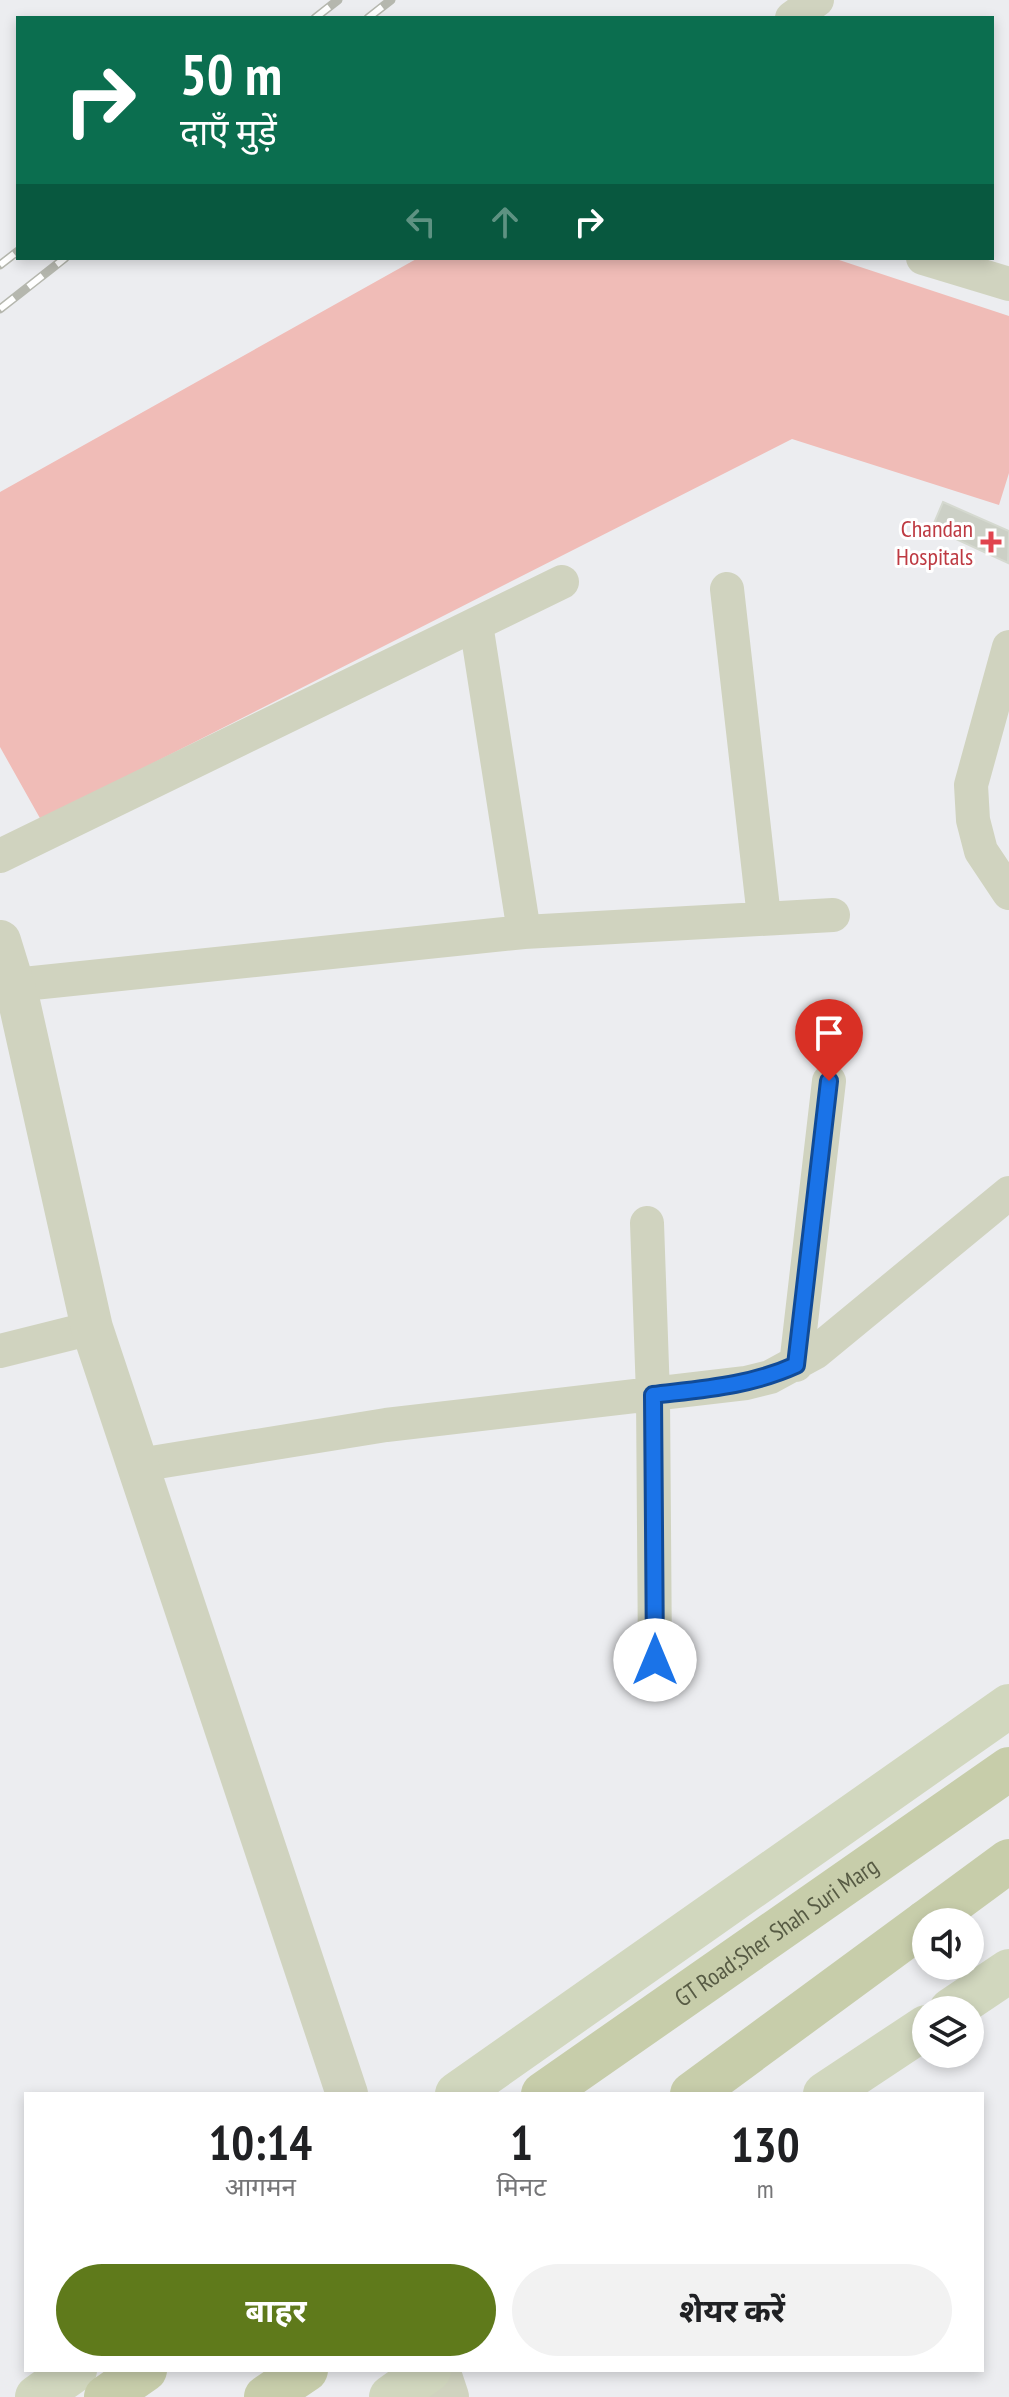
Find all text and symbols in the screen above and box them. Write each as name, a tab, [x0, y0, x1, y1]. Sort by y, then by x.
text: 50 m	[180, 38, 282, 110]
icon: right	[48, 48, 152, 152]
text: दाएँ मुड़ें	[180, 108, 277, 155]
icon: left	[399, 200, 443, 244]
icon: ahead	[483, 200, 527, 244]
icon: right	[567, 200, 611, 244]
place label: Chandan Hospitals	[896, 513, 973, 572]
marker: Chandan Hospitals	[980, 531, 1002, 553]
pin	[795, 999, 863, 1081]
icon: arrive	[807, 1011, 851, 1055]
position arrow	[613, 1618, 697, 1702]
street label: GT Road;Sher Shah Suri Marg	[668, 1850, 884, 2013]
map controls	[912, 1908, 984, 2068]
button: sound	[912, 1908, 984, 1980]
button: layers	[912, 1996, 984, 2068]
text: 10:14	[208, 2111, 312, 2173]
text: 1	[510, 2111, 533, 2173]
text: 130	[731, 2113, 800, 2175]
text: आगमन	[225, 2170, 296, 2203]
text: मिनट	[497, 2170, 546, 2203]
text: m	[757, 2172, 774, 2205]
button: बाहर	[56, 2264, 496, 2356]
button: शेयर करें	[512, 2264, 952, 2356]

